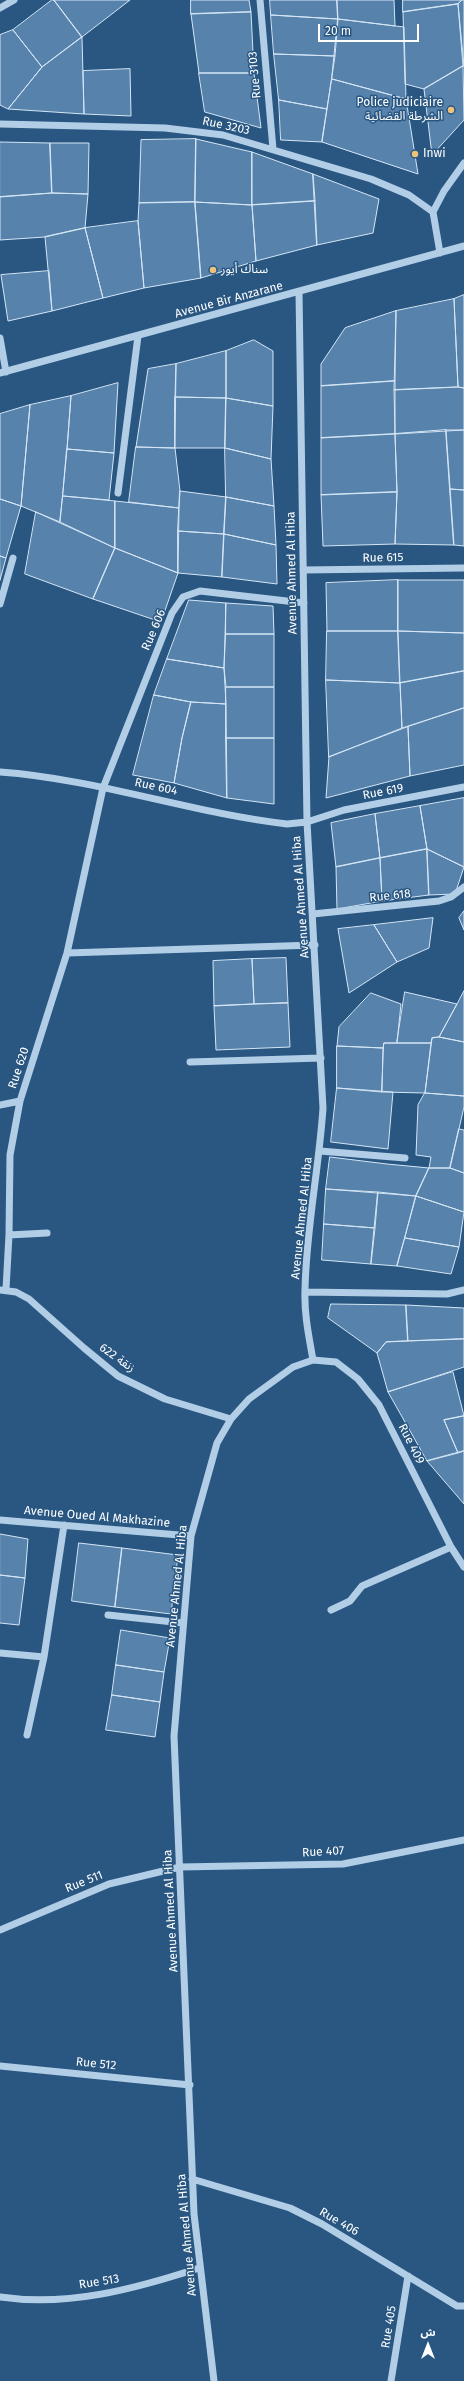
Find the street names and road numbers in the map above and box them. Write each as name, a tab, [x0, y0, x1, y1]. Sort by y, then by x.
street label: Rue 3103	[246, 51, 264, 99]
street label: Rue 3203	[201, 114, 251, 138]
street label: Avenue Bir Anzarane	[173, 279, 285, 321]
street label: Avenue Ahmed Al Hiba	[284, 512, 300, 634]
street label: Rue 615	[362, 550, 404, 566]
street label: Rue 606	[139, 607, 169, 653]
street label: Rue 604	[133, 775, 179, 799]
street label: Rue 619	[361, 781, 405, 803]
street label: Avenue Ahmed Al Hiba	[290, 835, 312, 959]
street label: Rue 618	[369, 887, 411, 905]
street label: Rue 620	[6, 1045, 32, 1091]
street label: Avenue Ahmed Al Hiba	[288, 1156, 316, 1280]
street label: زنقة 622	[96, 1341, 138, 1375]
street label: Rue 409	[395, 1421, 427, 1467]
street label: Avenue Oued Al Makhazine	[23, 1503, 171, 1531]
street label: Avenue Ahmed Al Hiba	[163, 1524, 191, 1648]
street label: Rue 407	[302, 1844, 344, 1860]
street label: Avenue Ahmed Al Hiba	[161, 1849, 181, 1973]
street label: Rue 511	[63, 1868, 105, 1896]
street label: Rue 512	[75, 2055, 117, 2073]
street label: Avenue Ahmed Al Hiba	[174, 2173, 200, 2297]
street label: Rue 406	[317, 2205, 361, 2239]
street label: Rue 513	[78, 2272, 120, 2292]
street label: Rue 405	[379, 2305, 399, 2349]

